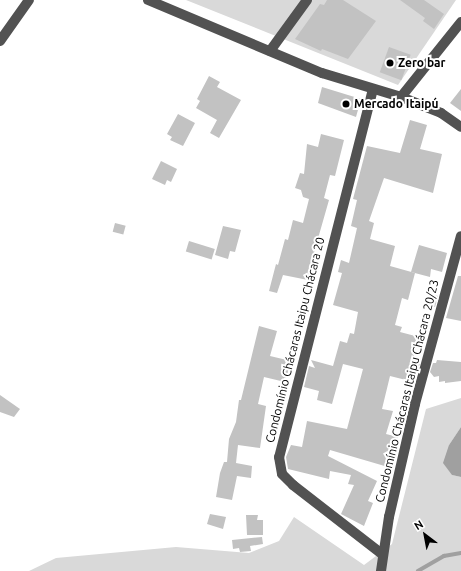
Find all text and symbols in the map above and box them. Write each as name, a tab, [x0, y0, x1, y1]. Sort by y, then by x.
place label: Zero bar	[398, 56, 446, 70]
marker: Zero bar	[385, 58, 395, 68]
place label: Mercado Itaipú	[354, 97, 439, 111]
marker: Mercado Itaipú	[341, 99, 351, 109]
street label: Condomínio Chácaras Itaipu Chácara 20	[262, 236, 328, 444]
street label: Condomínio Chácaras Itaipu Chácara 20/23	[372, 278, 442, 504]
north arrow	[405, 515, 445, 555]
text: N	[412, 518, 425, 532]

